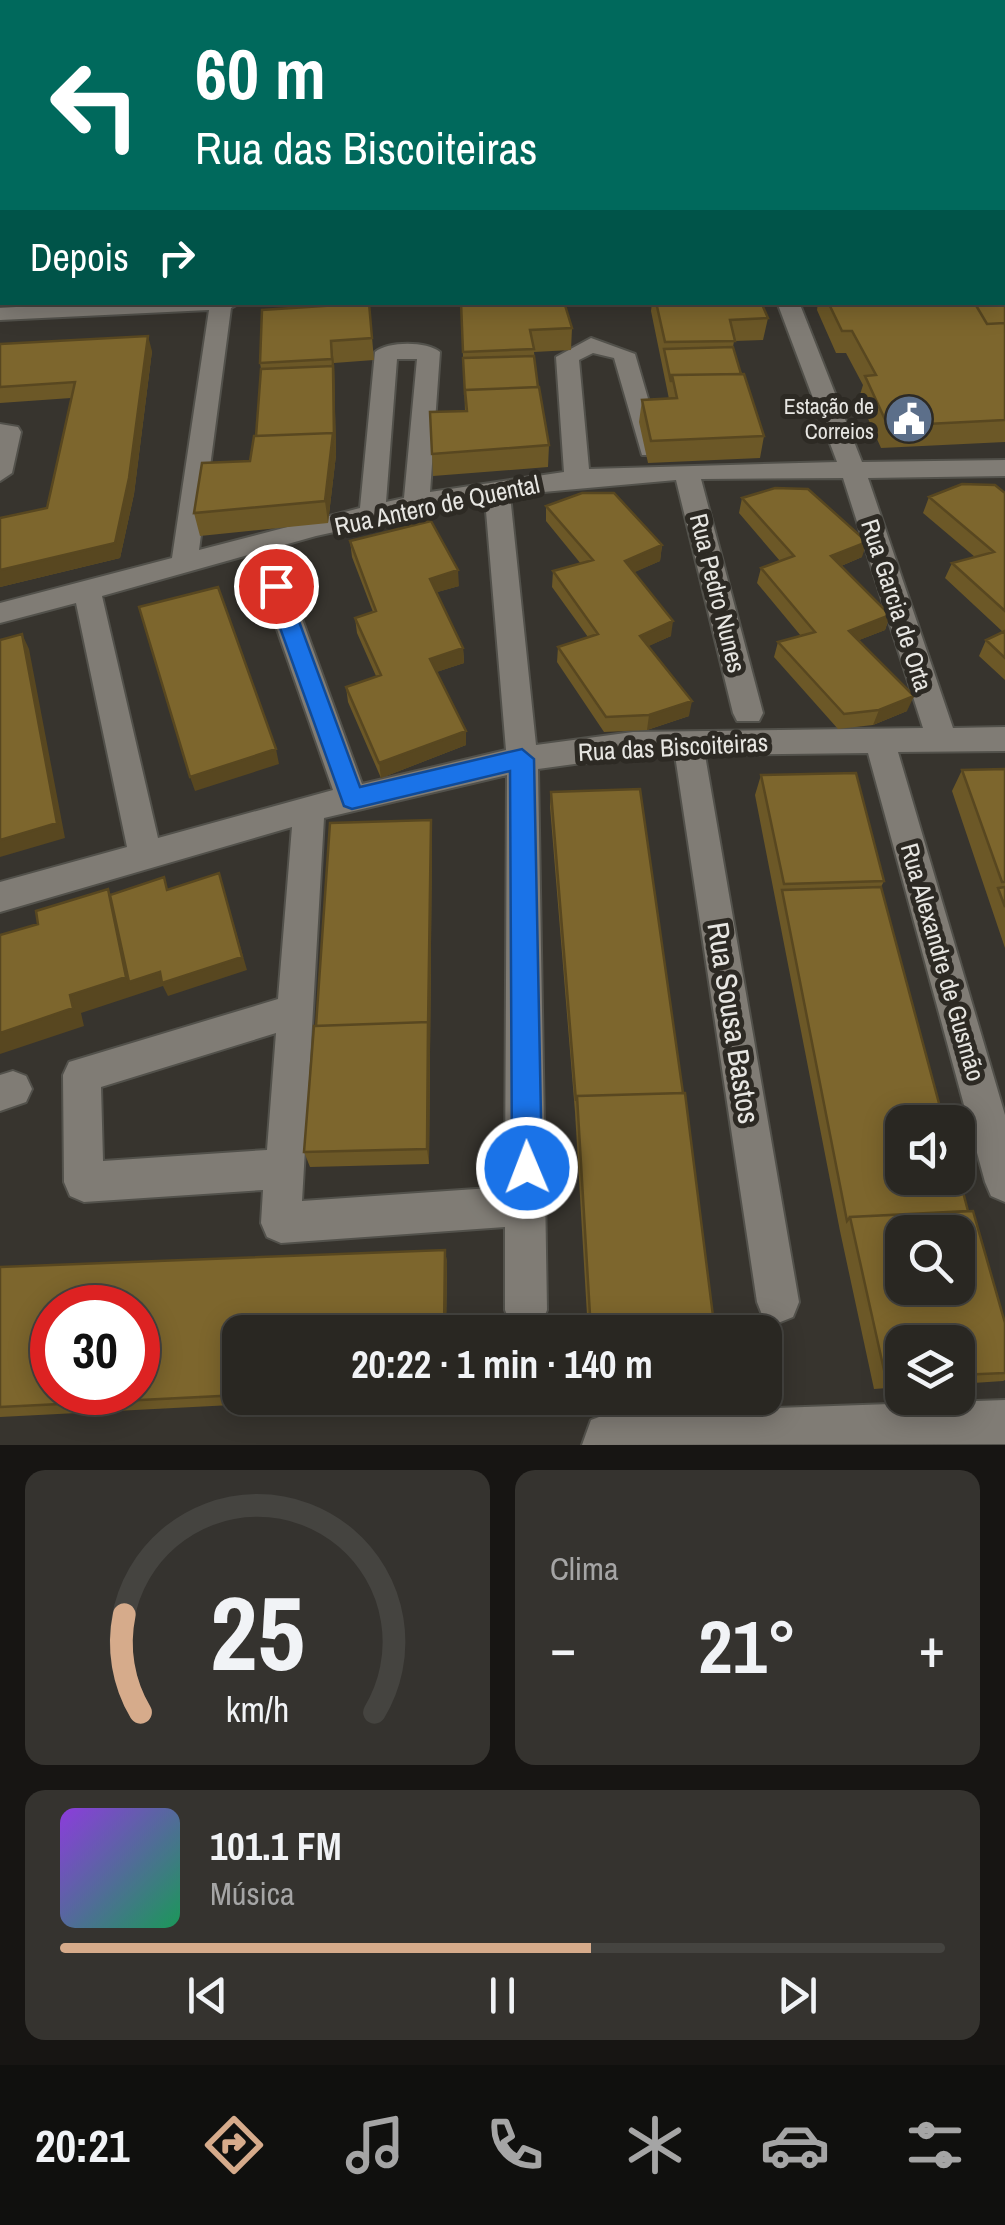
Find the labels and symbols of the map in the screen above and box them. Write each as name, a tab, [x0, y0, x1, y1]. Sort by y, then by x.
place label: Estação de Correios	[784, 391, 874, 446]
public building icon: Estação de Correios	[883, 393, 935, 445]
street label: Rua Antero de Quental	[331, 467, 543, 543]
street label: Rua Pedro Nunes	[682, 510, 754, 676]
street label: Rua Garcia de Orta	[853, 515, 941, 696]
pin	[234, 544, 319, 629]
street label: Rua das Biscoiteiras	[577, 725, 769, 769]
street label: Rua Alexandre de Gusmão	[893, 839, 993, 1085]
street label: Rua Sousa Bastos	[698, 919, 770, 1127]
position arrow	[475, 1116, 579, 1220]
speed limit sign: 30	[30, 1285, 160, 1415]

